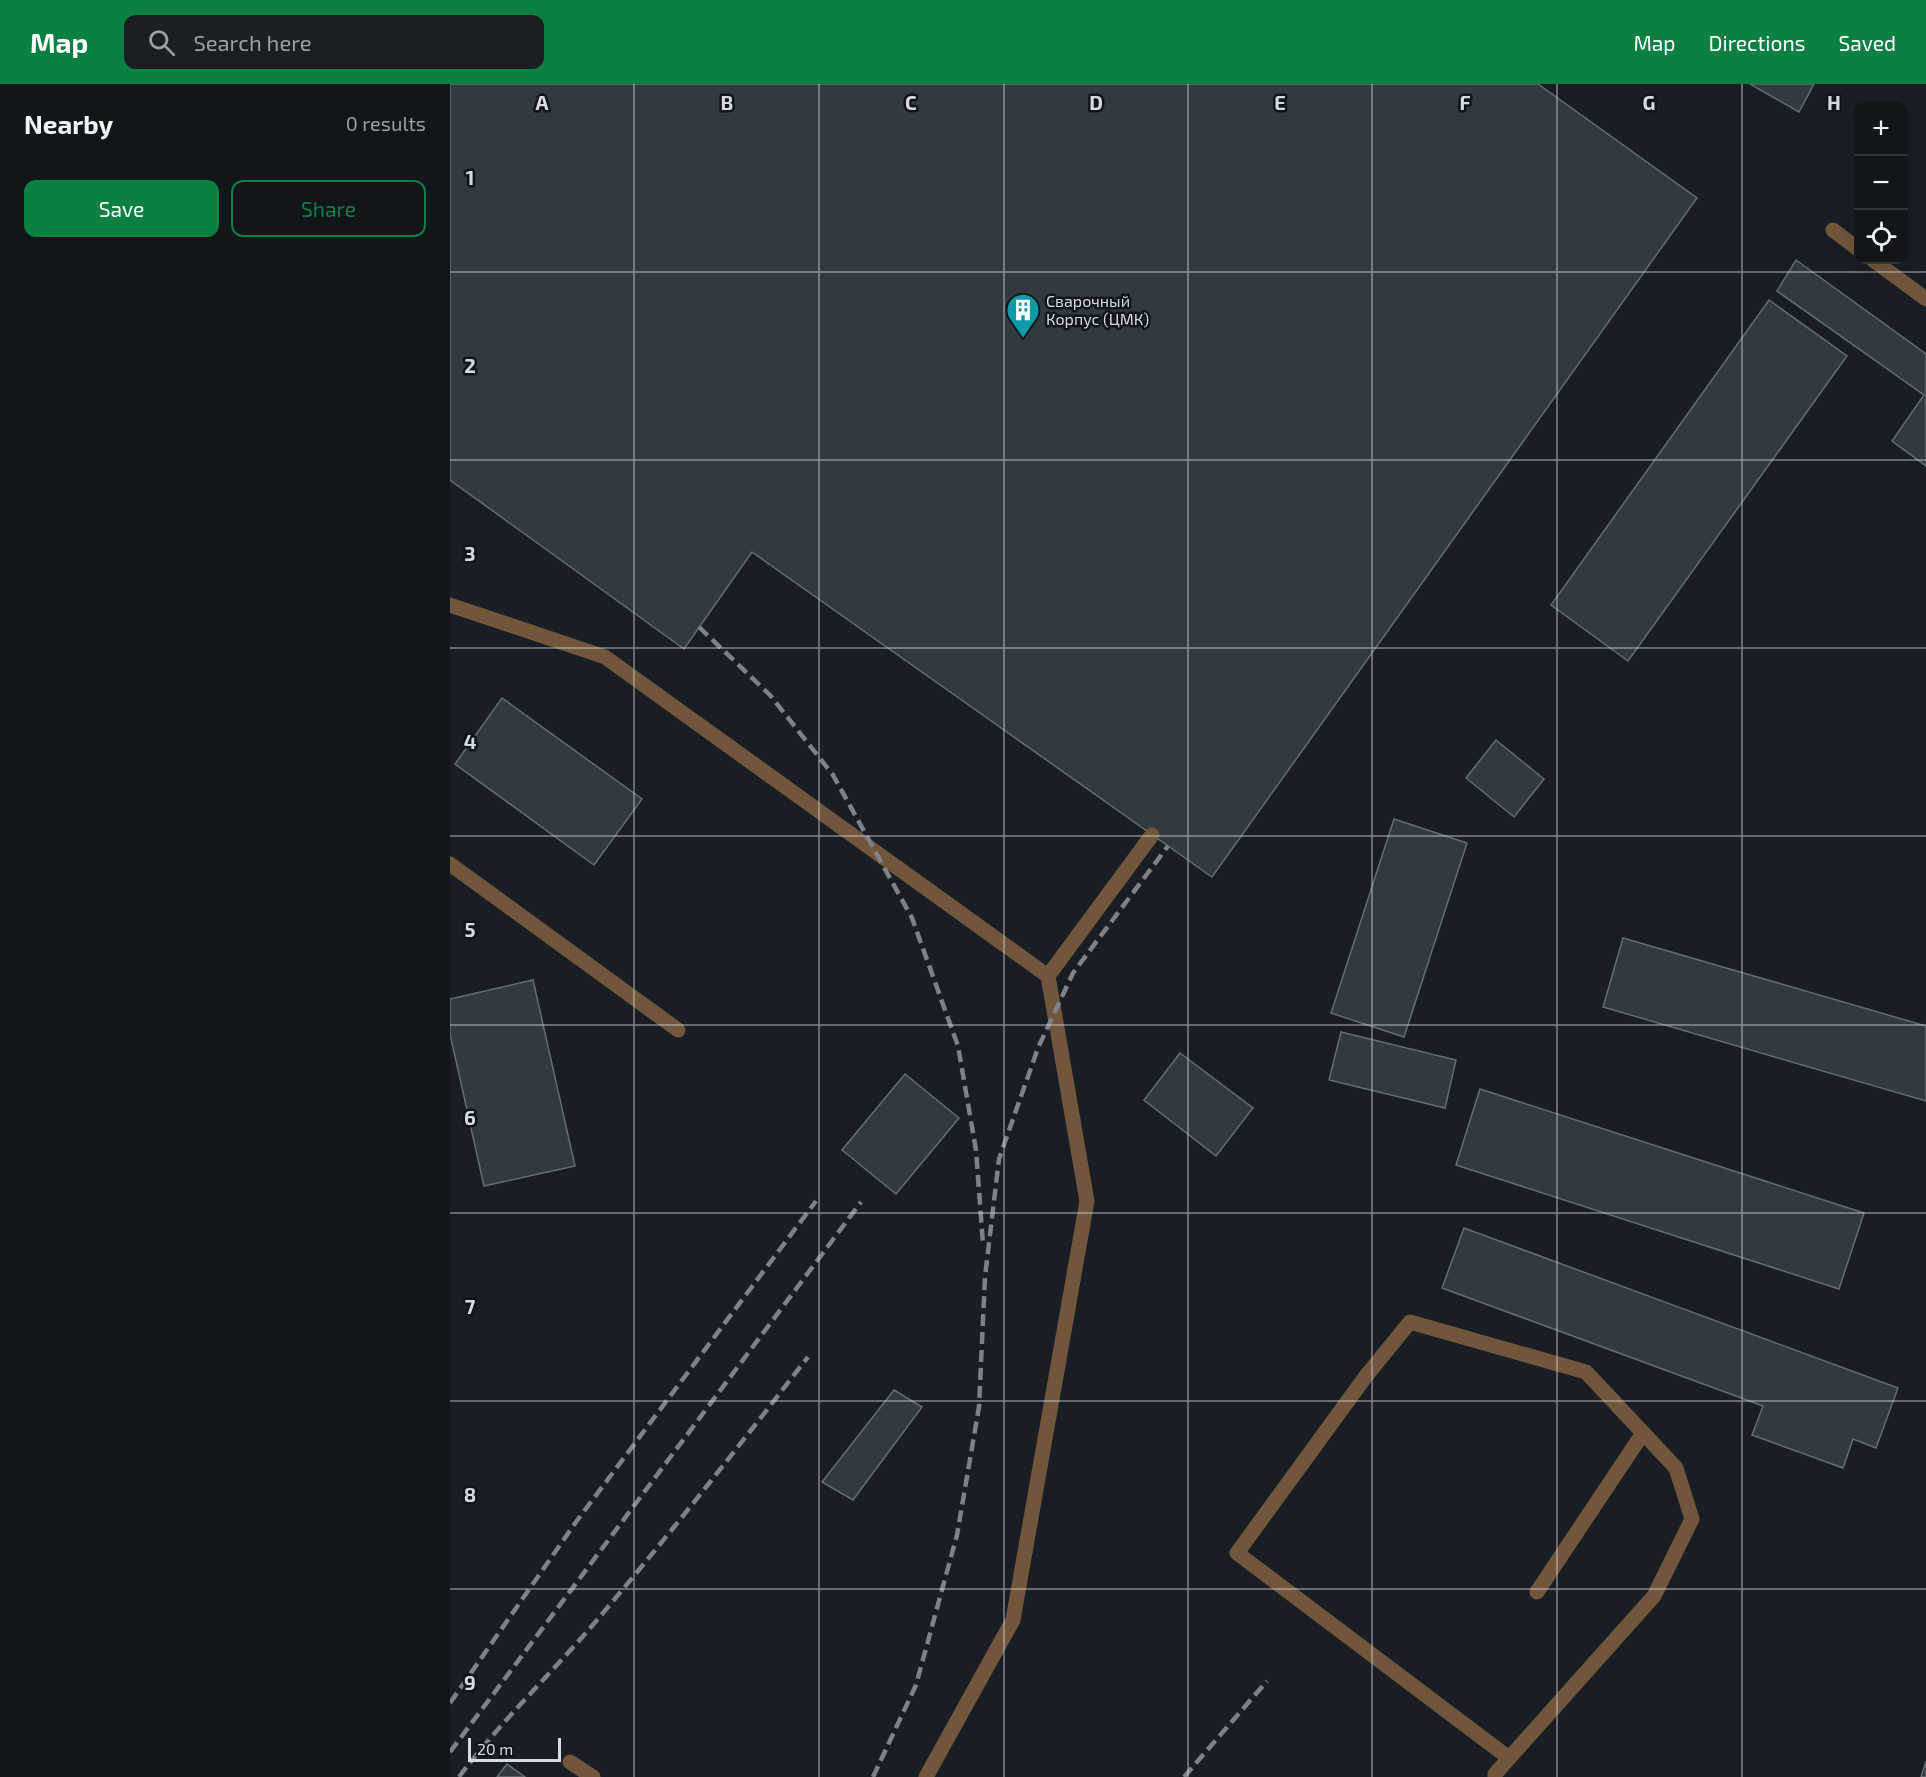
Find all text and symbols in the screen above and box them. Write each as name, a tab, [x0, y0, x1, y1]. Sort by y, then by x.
search box	[124, 15, 544, 69]
text: Map	[30, 25, 88, 59]
icon: search	[145, 26, 178, 59]
text: Search here	[193, 29, 312, 55]
text: Map	[1633, 30, 1676, 55]
text: Directions	[1709, 30, 1805, 55]
text: Saved	[1838, 30, 1896, 55]
text: A	[535, 90, 549, 114]
text: B	[721, 90, 733, 114]
text: C	[905, 90, 917, 114]
text: D	[1089, 90, 1103, 114]
text: E	[1274, 90, 1286, 114]
text: F	[1459, 90, 1471, 114]
text: G	[1643, 90, 1655, 114]
text: H	[1827, 90, 1841, 114]
map controls	[1854, 102, 1908, 264]
button: +	[1854, 102, 1908, 156]
text: Nearby	[24, 108, 113, 139]
text: 0 results	[346, 111, 426, 135]
button: −	[1854, 156, 1908, 210]
text: 1	[466, 165, 474, 189]
button: Save	[24, 180, 219, 237]
button: Share	[231, 180, 426, 237]
button: locate	[1854, 210, 1908, 264]
place label: Сварочный Корпус (ЦМК)	[1046, 291, 1149, 329]
building icon: Сварочный Корпус (ЦМК)	[1005, 292, 1041, 339]
text: 2	[464, 353, 476, 377]
text: 3	[464, 541, 476, 565]
text: 4	[464, 729, 477, 753]
text: 5	[464, 917, 476, 941]
text: 6	[464, 1105, 476, 1129]
text: 7	[465, 1294, 476, 1318]
text: 8	[464, 1482, 476, 1506]
text: 9	[464, 1670, 476, 1694]
scale bar	[468, 1735, 561, 1762]
text: 20 m	[477, 1739, 513, 1758]

